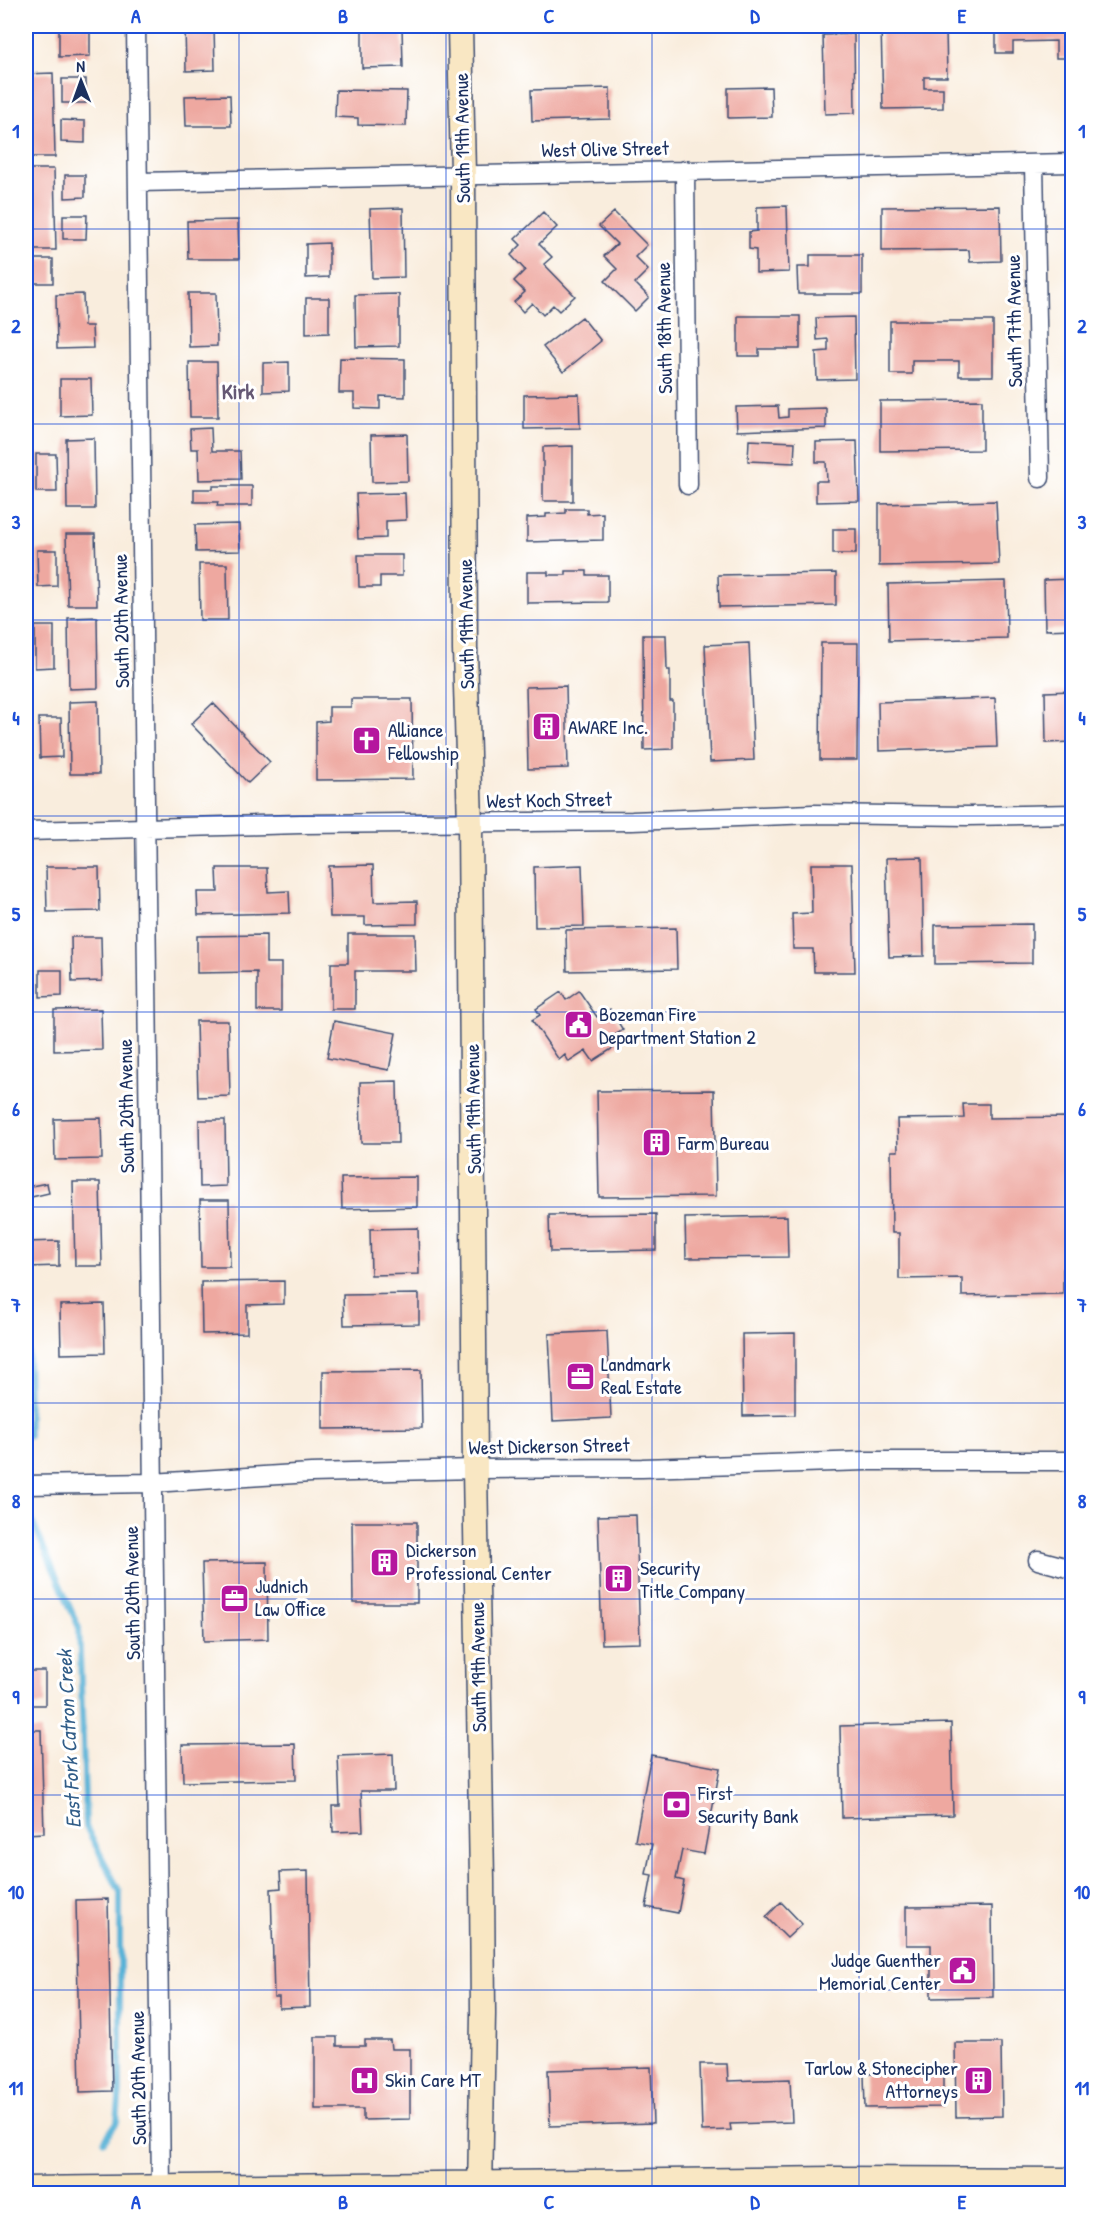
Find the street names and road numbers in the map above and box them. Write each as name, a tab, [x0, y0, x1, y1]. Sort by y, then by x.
street label: South 19th Avenue	[447, 73, 476, 203]
street label: West Olive Street	[541, 134, 670, 163]
street label: South 17th Avenue	[999, 254, 1028, 388]
street label: South 18th Avenue	[649, 262, 678, 394]
street label: South 20th Avenue	[106, 554, 135, 688]
street label: South 19th Avenue	[451, 559, 480, 689]
street label: West Koch Street	[486, 785, 613, 814]
street label: South 20th Avenue	[111, 1039, 140, 1173]
street label: South 19th Avenue	[458, 1044, 487, 1174]
street label: West Dickerson Street	[468, 1431, 631, 1460]
street label: South 20th Avenue	[117, 1526, 146, 1660]
street label: South 19th Avenue	[463, 1602, 492, 1732]
street label: South 20th Avenue	[123, 2011, 152, 2145]

